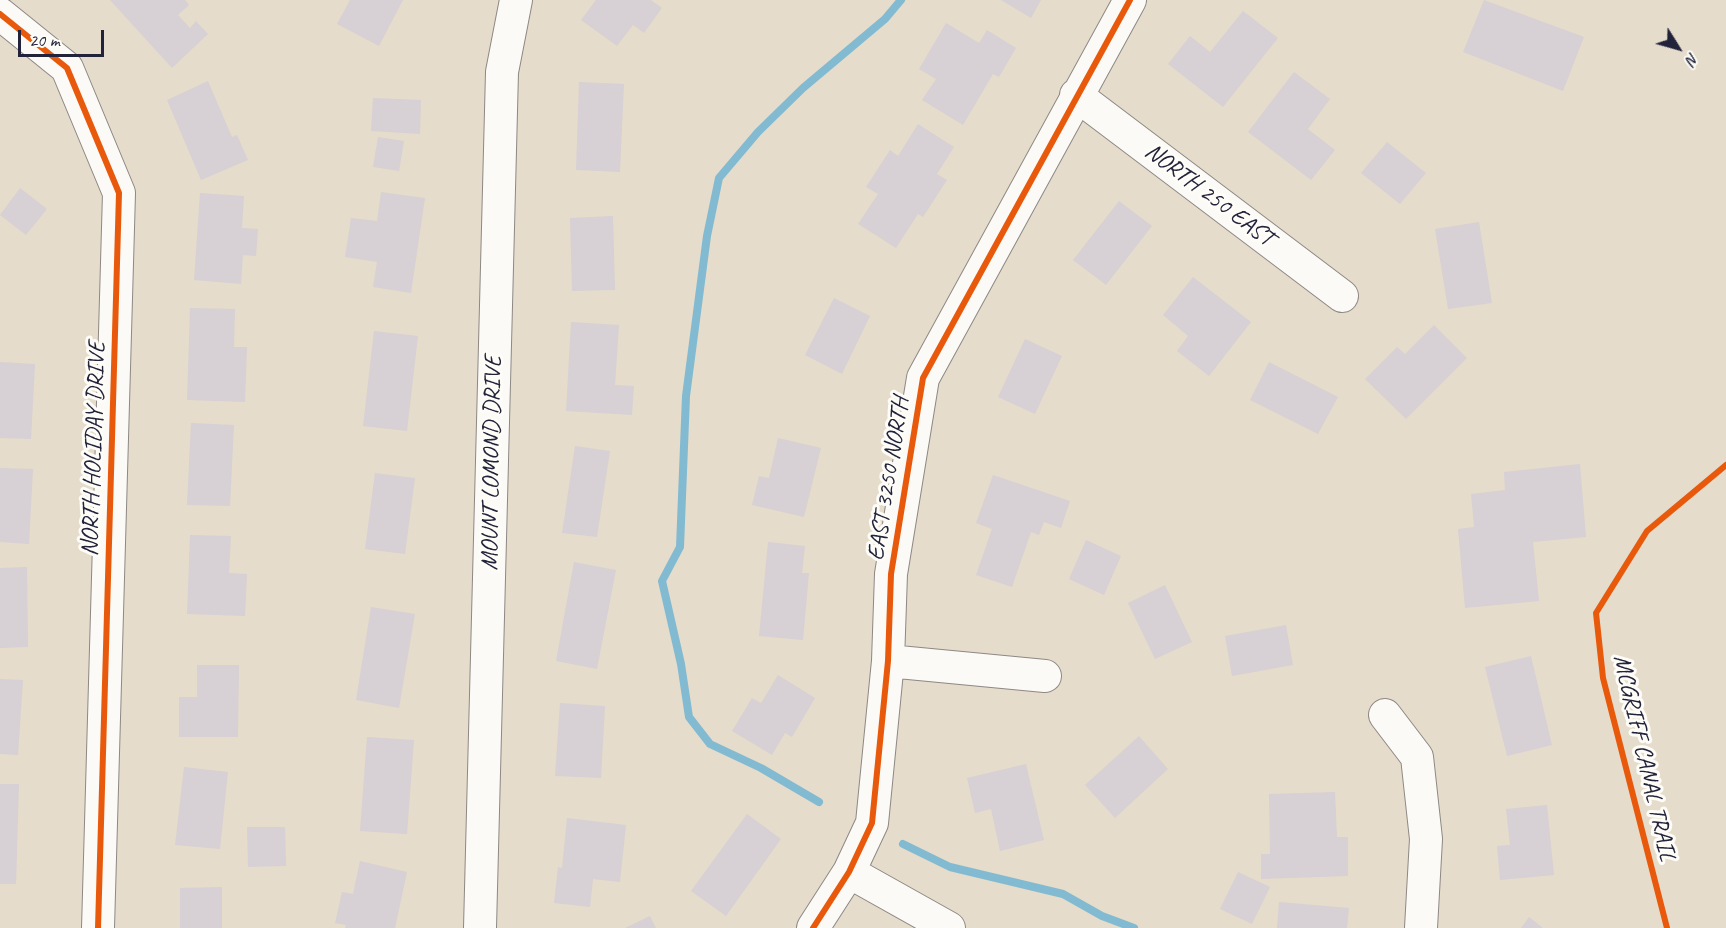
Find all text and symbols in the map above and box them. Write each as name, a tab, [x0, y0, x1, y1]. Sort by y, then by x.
scale bar	[21, 18, 106, 56]
north arrow	[1648, 18, 1708, 78]
text: 20 m	[29, 29, 60, 51]
text: N	[1681, 49, 1703, 69]
street label: NORTH 250 EAST	[1139, 137, 1279, 253]
street label: NORTH HOLIDAY DRIVE	[76, 341, 112, 557]
street label: MOUNT LOMOND DRIVE	[476, 355, 508, 571]
street label: EAST 3250 NORTH	[862, 396, 916, 562]
street label: MCGRIFF CANAL TRAIL	[1606, 652, 1682, 864]

